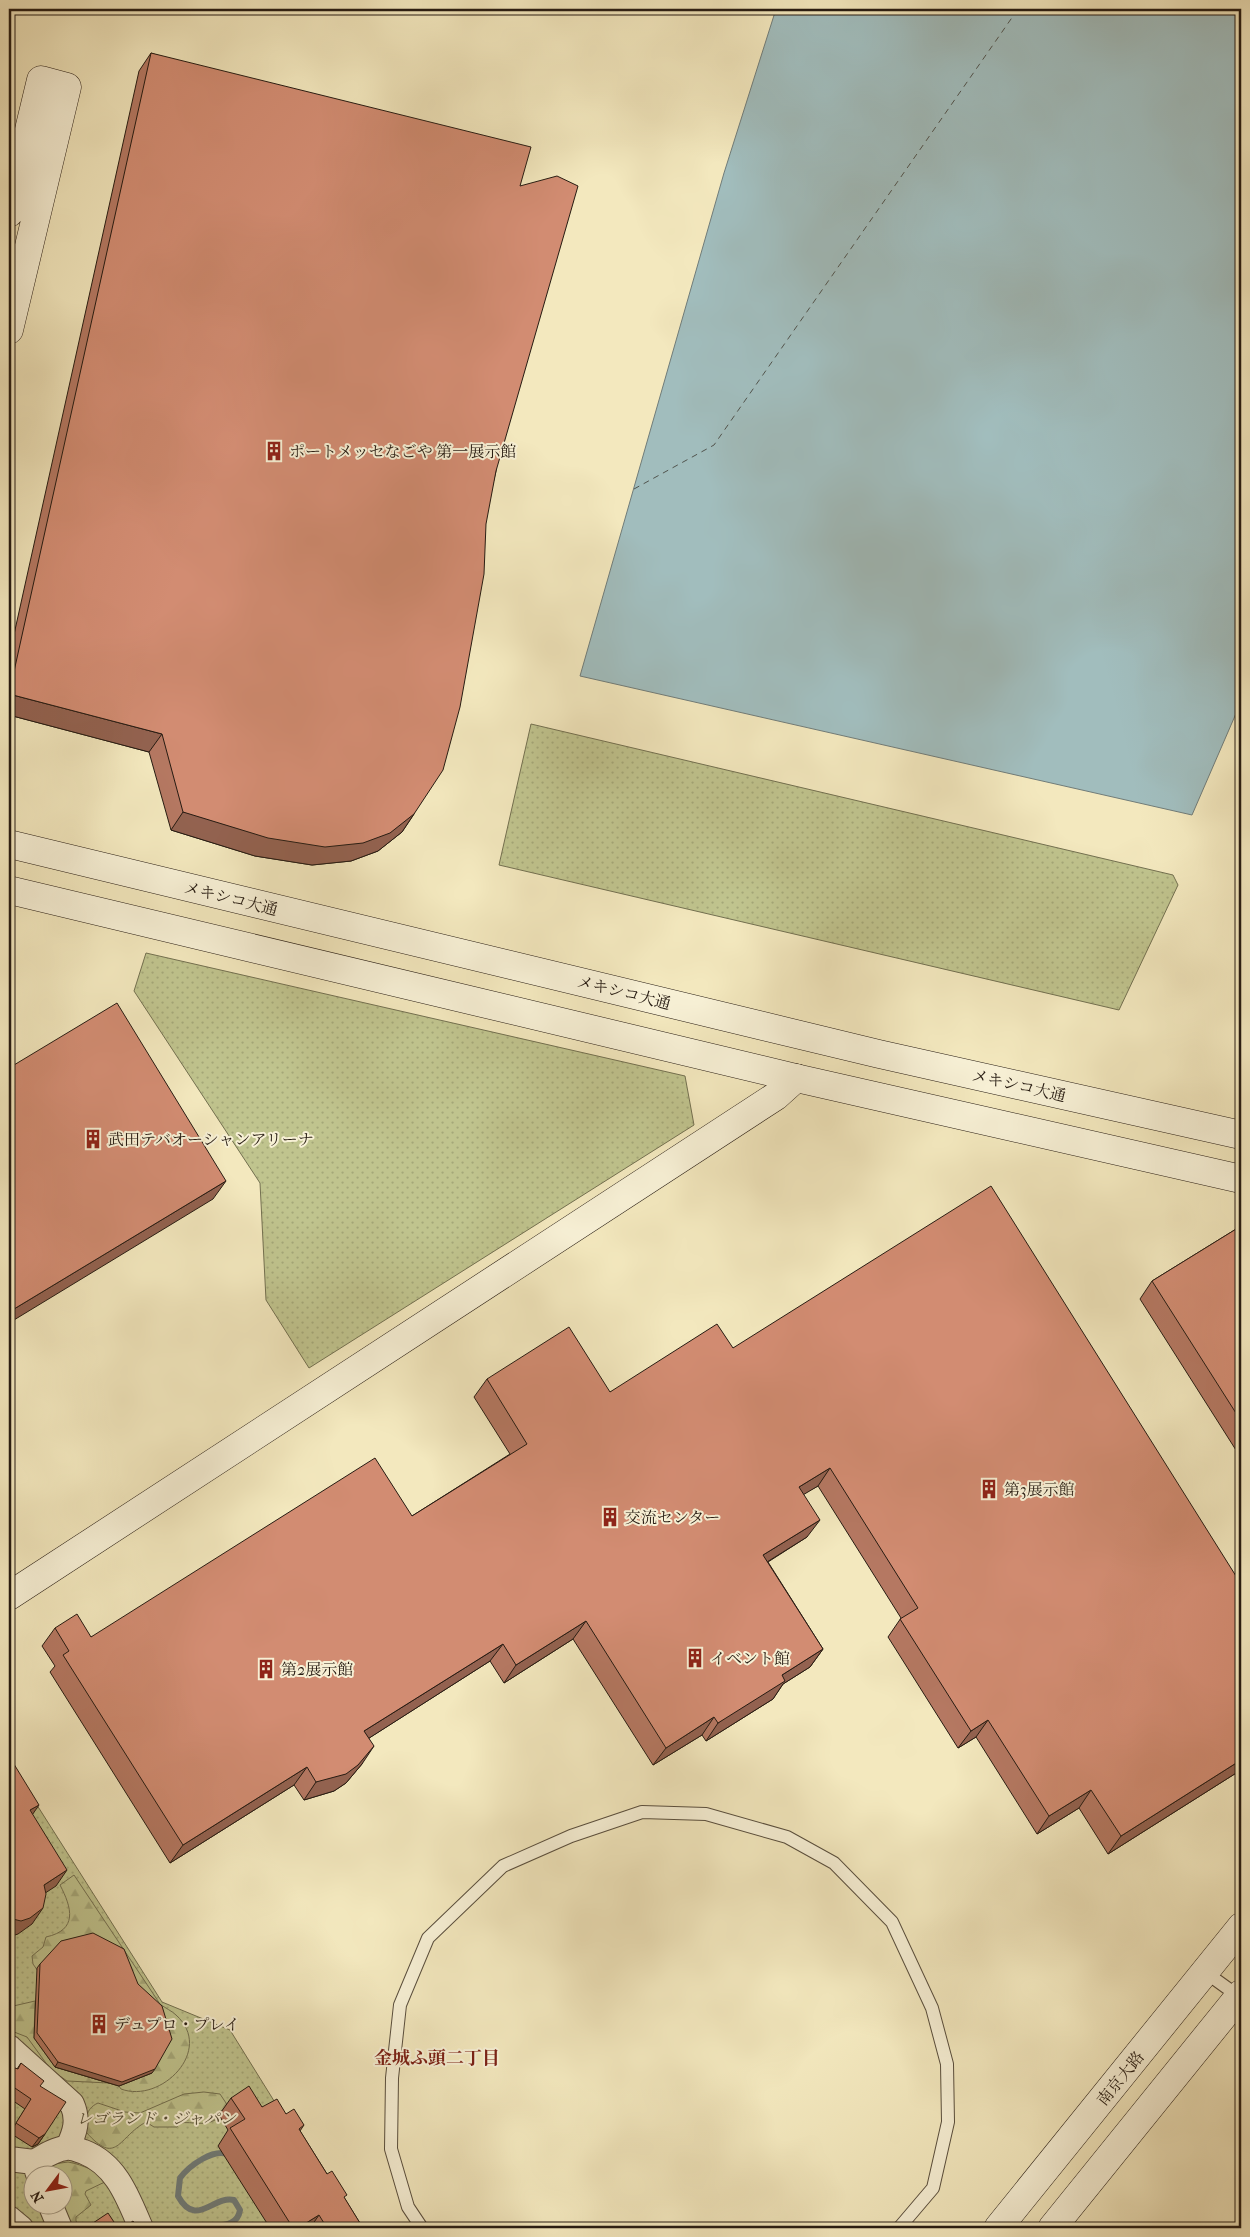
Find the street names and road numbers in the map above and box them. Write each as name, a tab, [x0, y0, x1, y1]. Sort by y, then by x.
street label: メキシコ大通	[182, 878, 280, 919]
street label: メキシコ大通	[575, 972, 673, 1013]
street label: メキシコ大通	[970, 1065, 1068, 1106]
street label: 南京大路	[1093, 2047, 1148, 2109]

